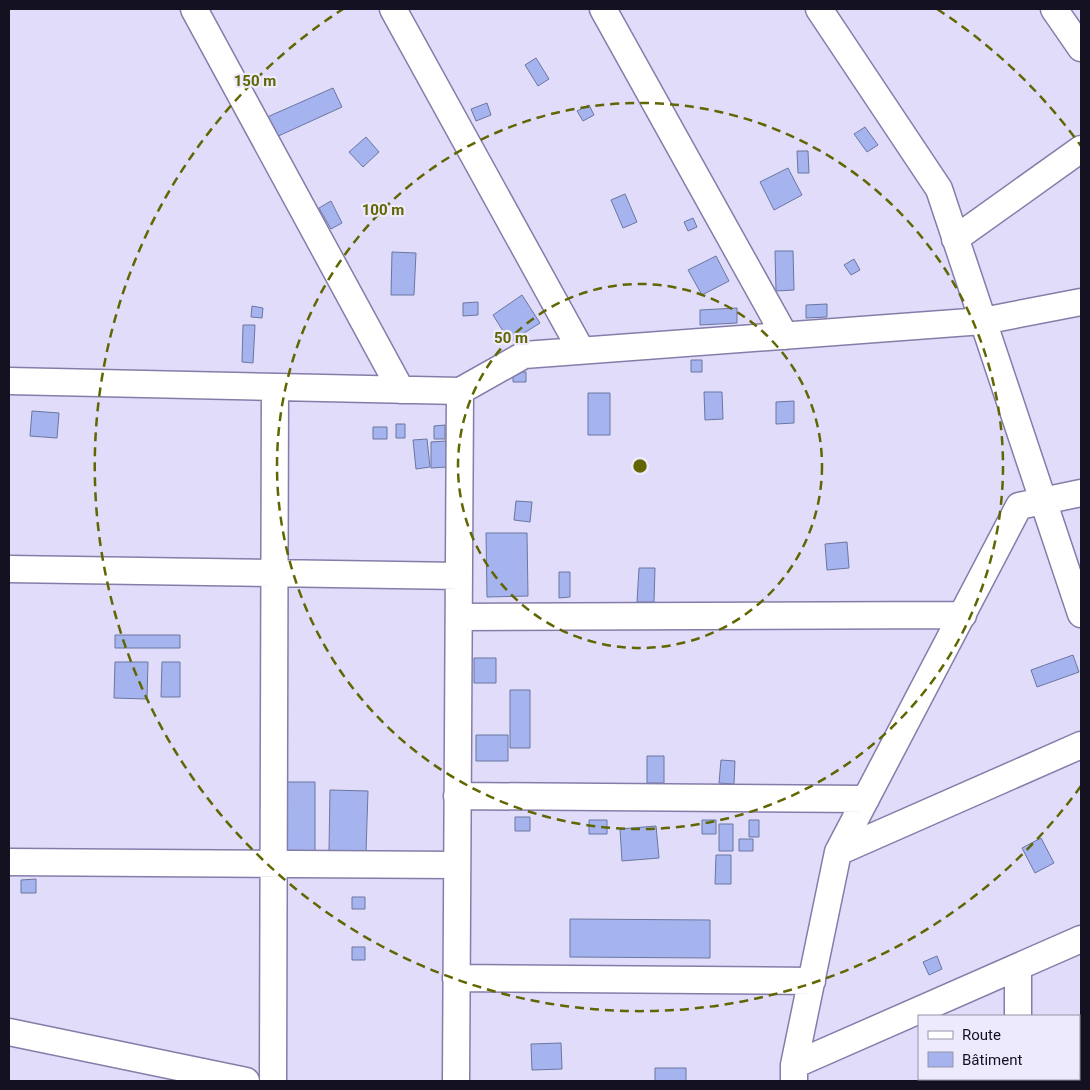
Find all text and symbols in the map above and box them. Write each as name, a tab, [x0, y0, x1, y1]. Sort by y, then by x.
text: 150 m	[234, 72, 276, 90]
text: 100 m	[362, 201, 404, 219]
text: 50 m	[494, 329, 528, 347]
centre of rings	[631, 457, 649, 475]
legend	[918, 1015, 1080, 1080]
text: Route	[962, 1026, 1001, 1044]
text: Bâtiment	[962, 1051, 1022, 1069]

